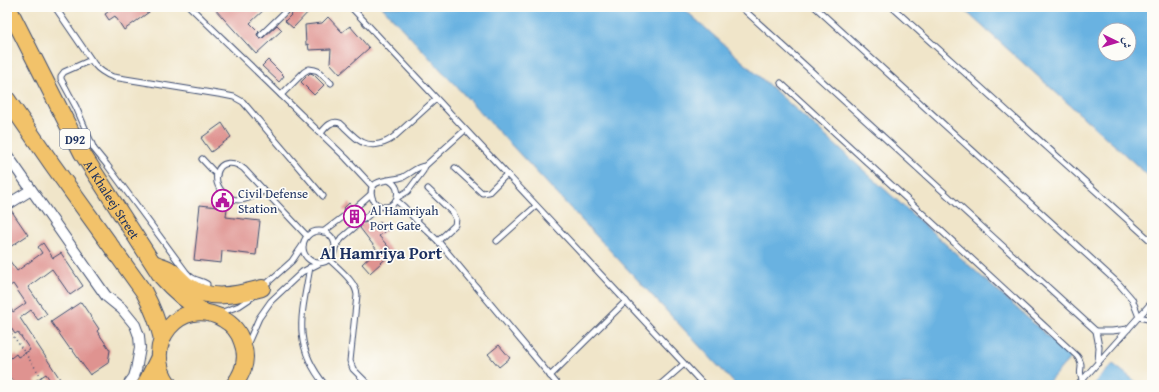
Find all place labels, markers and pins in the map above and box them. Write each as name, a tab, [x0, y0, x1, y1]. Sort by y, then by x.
place label: Civil Defense Station	[238, 184, 308, 218]
public building icon: Civil Defense Station	[210, 187, 236, 213]
place label: Al Hamriyah Port Gate	[370, 201, 439, 235]
building icon: Al Hamriyah Port Gate	[342, 204, 368, 230]

